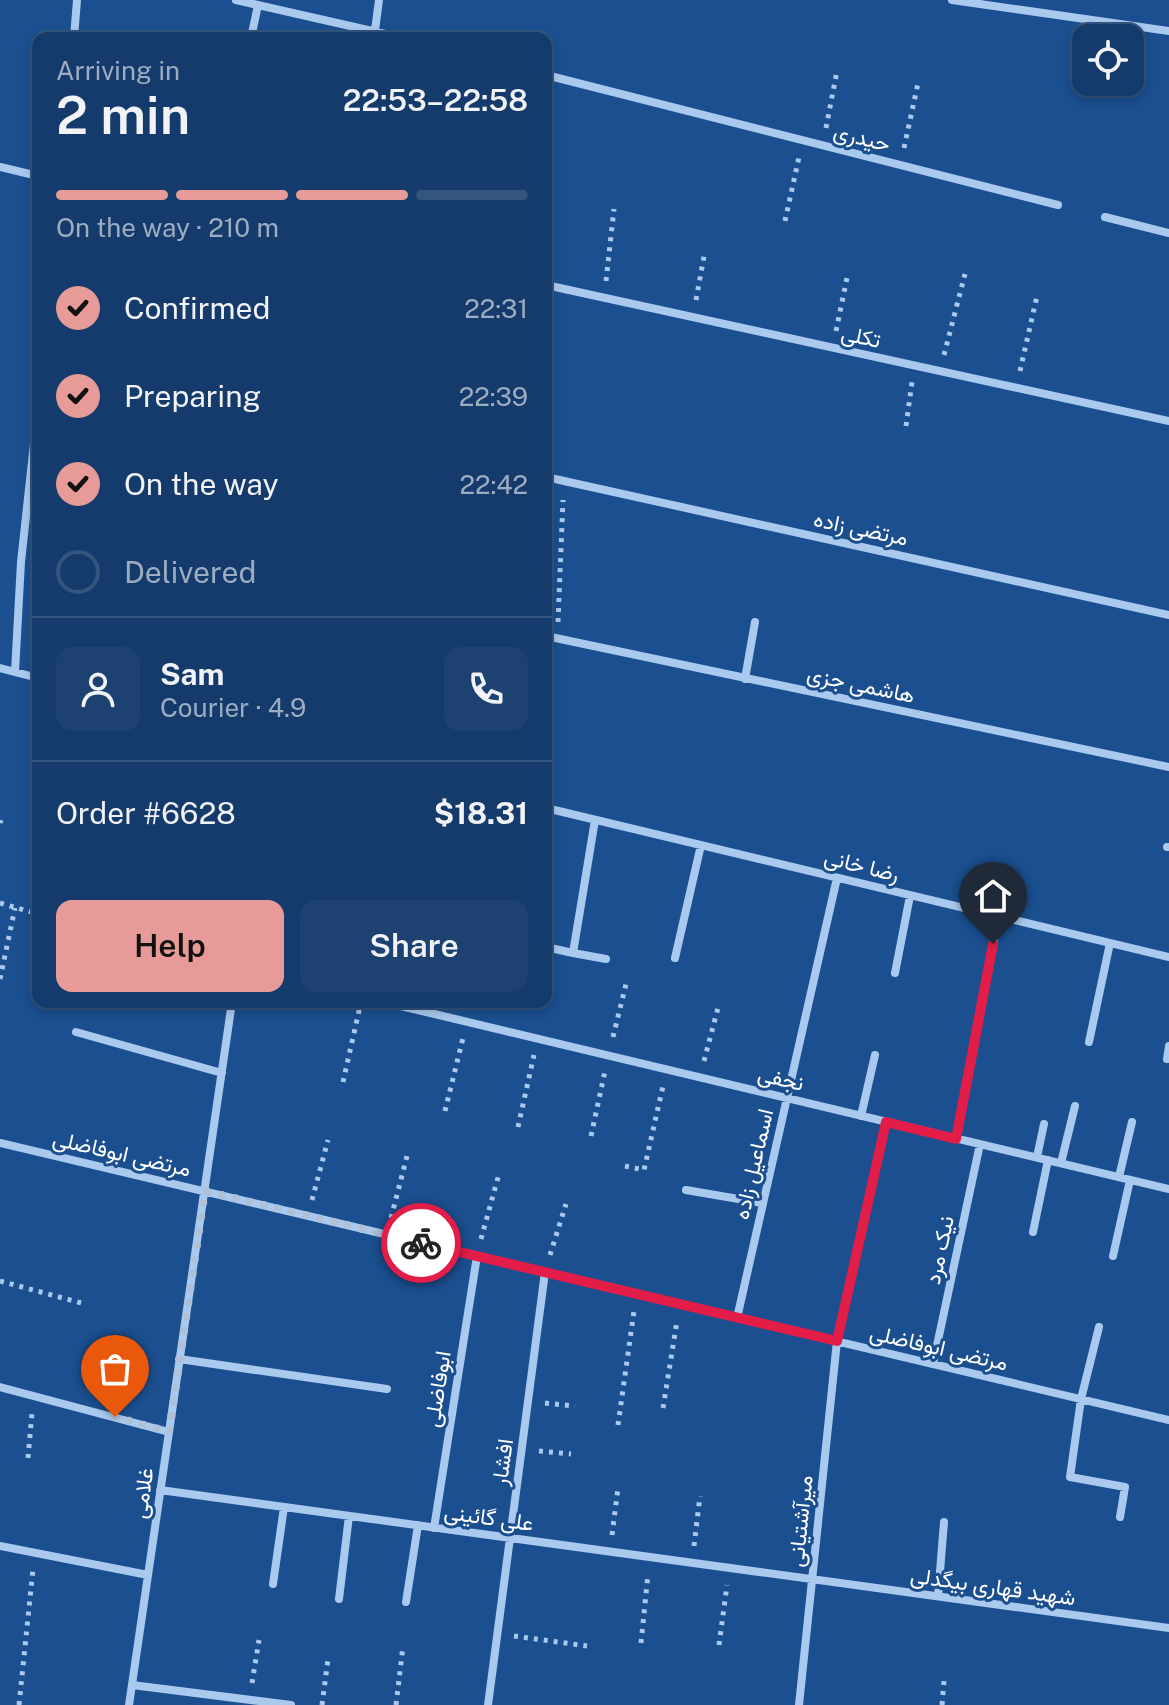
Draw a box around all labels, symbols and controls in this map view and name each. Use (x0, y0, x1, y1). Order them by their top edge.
map controls (1072, 24, 1144, 96)
button: locate (1072, 24, 1144, 96)
text: Arriving in (56, 55, 180, 86)
text: 22:53–22:58 (343, 82, 528, 118)
text: 2 min (56, 85, 190, 146)
street label: حیدری (831, 117, 893, 158)
text: On the way · 210 m (56, 212, 279, 243)
icon: check (56, 286, 100, 330)
text: Confirmed (124, 290, 270, 326)
text: 22:31 (464, 293, 528, 324)
street label: تکلی (839, 319, 883, 354)
icon: check (56, 374, 100, 418)
text: Preparing (124, 378, 261, 414)
text: 22:39 (459, 381, 528, 412)
icon: check (56, 462, 100, 506)
text: On the way (124, 466, 278, 502)
text: 22:42 (459, 469, 528, 500)
street label: مرتضی زاده (811, 505, 911, 552)
text: Delivered (124, 554, 256, 590)
button: person (56, 647, 140, 731)
button: phone (444, 647, 528, 731)
text: Sam (160, 656, 224, 692)
street label: هاشمی جزی (804, 660, 917, 709)
text: Courier · 4.9 (160, 692, 306, 723)
text: Order #6628 (56, 795, 236, 831)
text: $18.31 (434, 795, 528, 831)
street label: رضا خانی (822, 843, 902, 888)
pin (959, 862, 1027, 944)
icon: home (971, 874, 1015, 918)
button: Help (56, 900, 284, 992)
button: Share (300, 900, 528, 992)
street label: نجفی (755, 1060, 807, 1097)
street label: اسماعیل زاده (728, 1106, 779, 1222)
street label: مرتضی ابوفاضلی (50, 1124, 194, 1182)
courier (381, 1203, 461, 1283)
street label: نیک مرد (919, 1213, 960, 1287)
icon: bike (399, 1221, 443, 1265)
street label: مرتضی ابوفاضلی (867, 1318, 1011, 1376)
pin (81, 1335, 149, 1417)
icon: bag (93, 1347, 137, 1391)
street label: ابوفاضلی (418, 1349, 457, 1429)
street label: افشار (486, 1437, 519, 1488)
street label: غلامی (126, 1466, 159, 1520)
street label: میرآشتیانی (782, 1474, 819, 1568)
street label: علی گائینی (442, 1498, 535, 1537)
street label: شهید قهاری بیگدلی (909, 1562, 1077, 1611)

